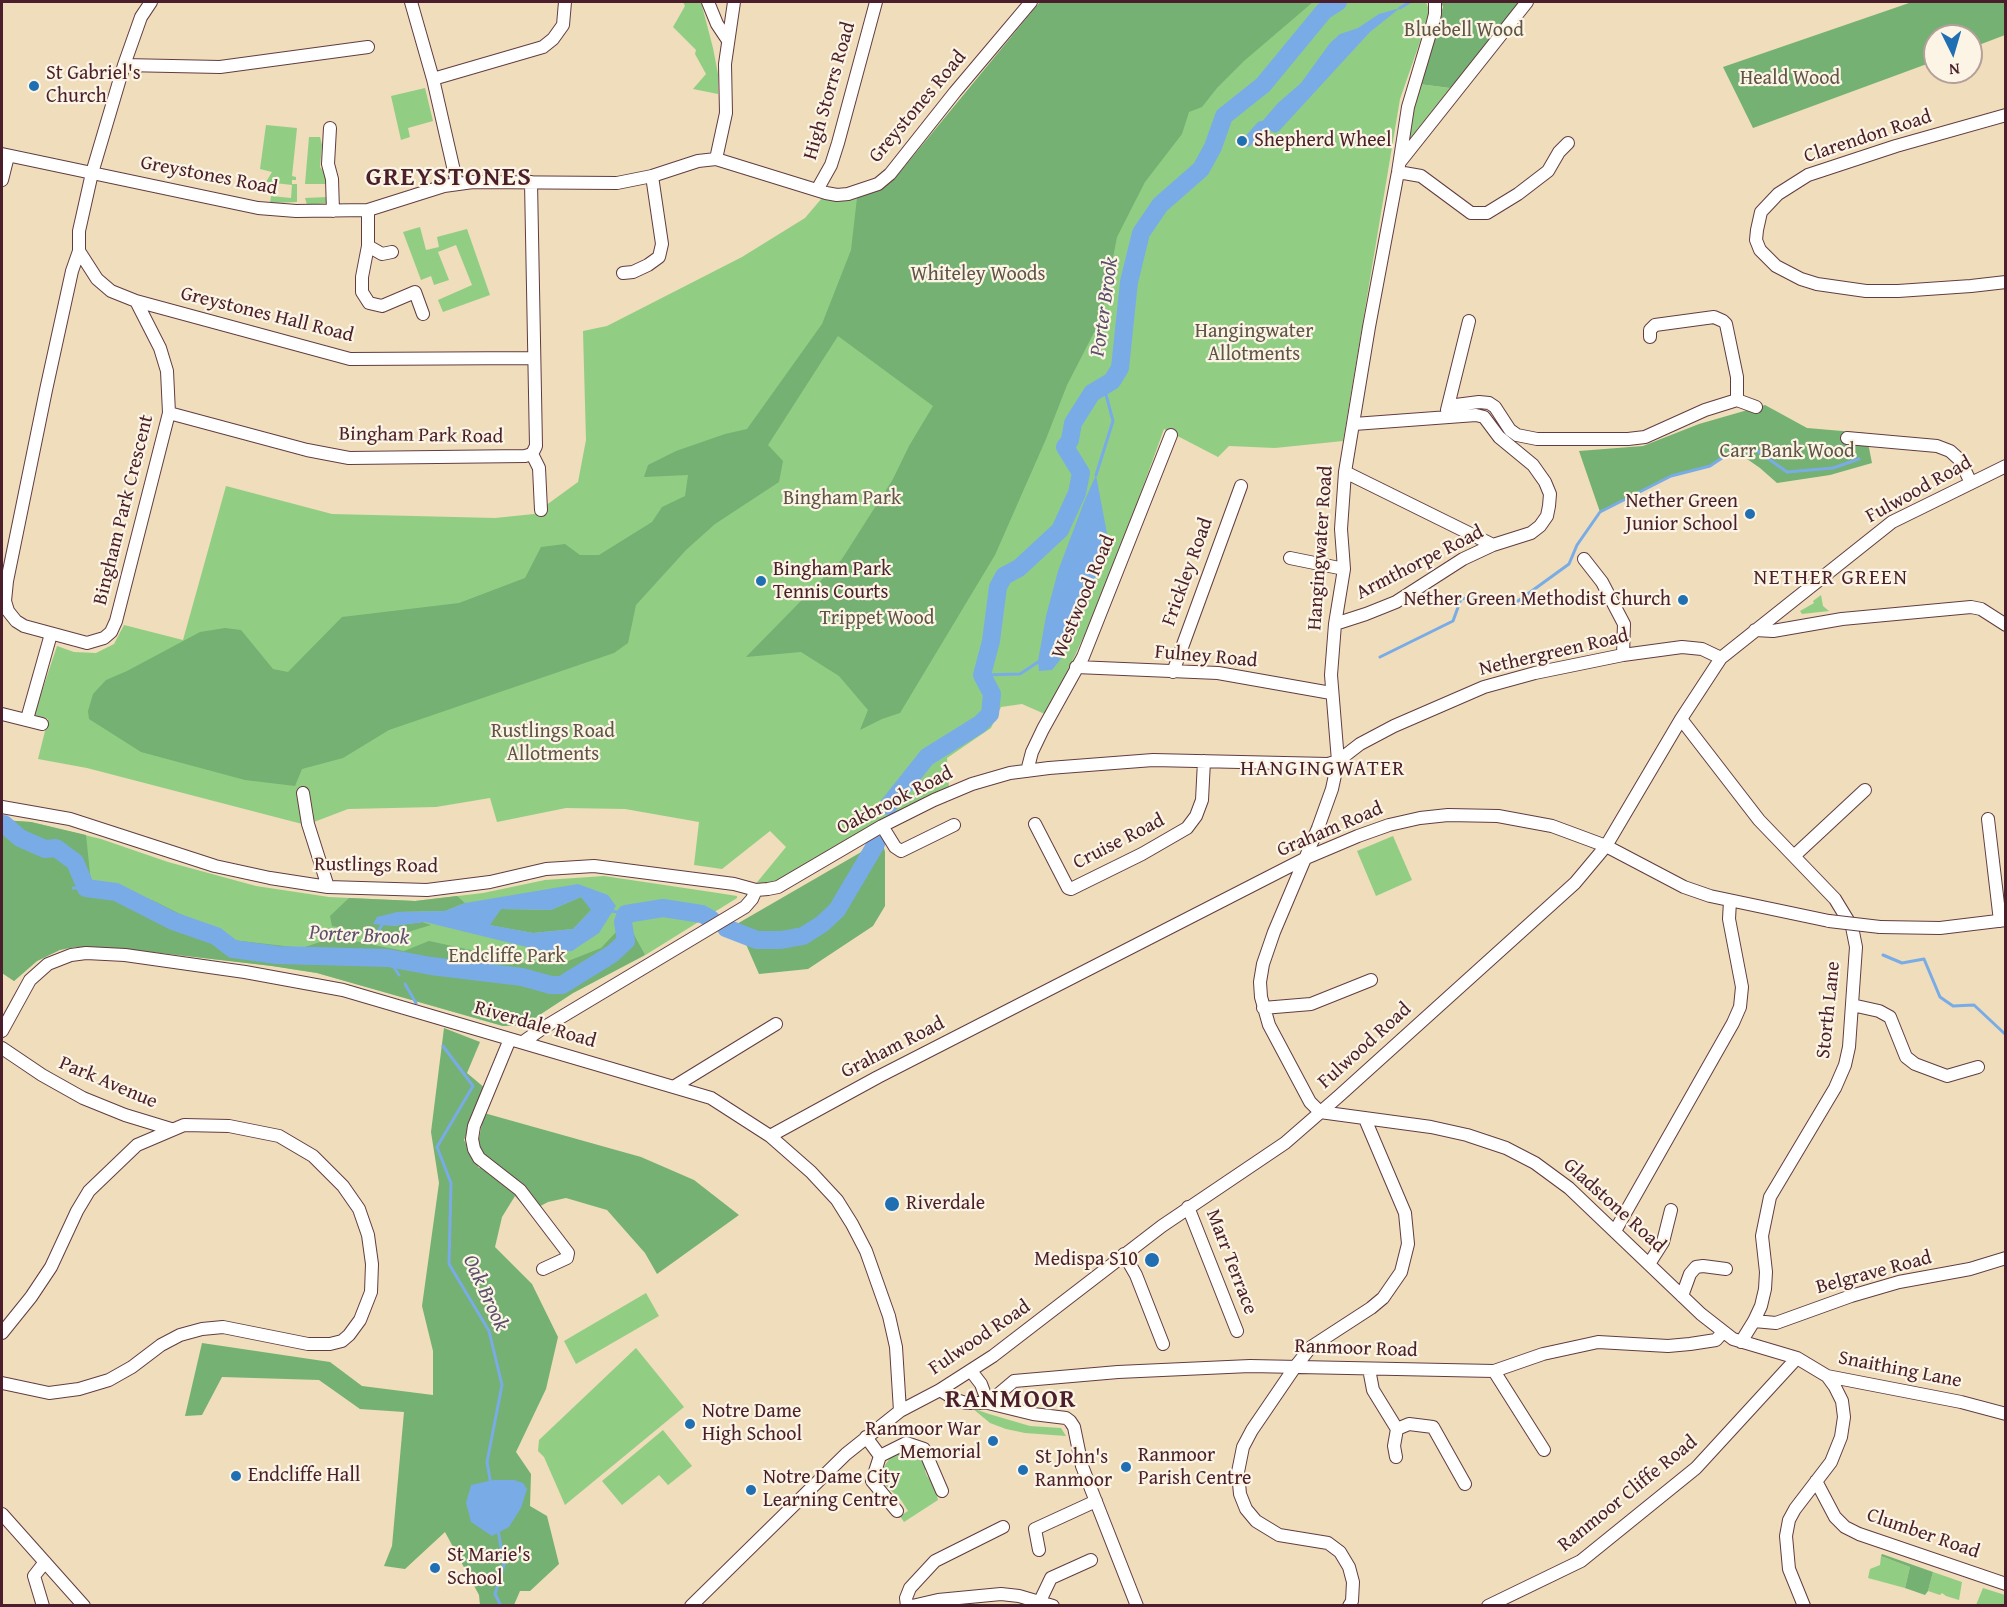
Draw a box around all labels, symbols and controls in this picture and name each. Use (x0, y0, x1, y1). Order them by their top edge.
street label: High Storrs Road (799, 19, 861, 163)
park label: Bluebell Wood (1404, 19, 1524, 43)
north arrow (1923, 24, 1983, 84)
street label: Greystones Road (864, 46, 972, 168)
text: N (1948, 58, 1961, 82)
place label: St Gabriel's Church (46, 62, 141, 109)
park label: Heald Wood (1740, 67, 1840, 91)
marker: St Gabriel's Church (27, 79, 41, 93)
street label: Clarendon Road (1801, 105, 1935, 169)
place label: Shepherd Wheel (1254, 129, 1392, 153)
marker: Shepherd Wheel (1235, 134, 1249, 148)
street label: Greystones Road (138, 151, 280, 201)
district label: GREYSTONES (366, 162, 532, 194)
water label: Porter Brook (1086, 256, 1124, 358)
park label: Whiteley Woods (911, 263, 1045, 287)
street label: Greystones Hall Road (178, 282, 356, 348)
park label: Hangingwater Allotments (1195, 320, 1313, 367)
street label: Bingham Park Crescent (89, 412, 159, 608)
street label: Bingham Park Road (339, 423, 503, 449)
park label: Carr Bank Wood (1719, 440, 1855, 464)
street label: Fulwood Road (1862, 451, 1976, 529)
street label: Hangingwater Road (1303, 465, 1339, 631)
park label: Bingham Park (783, 487, 901, 511)
place label: Nether Green Junior School (1625, 490, 1738, 537)
marker: Nether Green Junior School (1743, 507, 1757, 521)
street label: Frickley Road (1157, 515, 1219, 629)
street label: Armthorpe Road (1352, 521, 1488, 605)
street label: Westwood Road (1047, 532, 1121, 662)
place label: Bingham Park Tennis Courts (773, 558, 891, 605)
district label: NETHER GREEN (1754, 566, 1908, 592)
marker: Bingham Park Tennis Courts (754, 574, 768, 588)
place label: Nether Green Methodist Church (1403, 588, 1671, 612)
marker: Nether Green Methodist Church (1676, 593, 1690, 607)
park label: Trippet Wood (820, 607, 934, 631)
street label: Nethergreen Road (1477, 624, 1631, 682)
street label: Fulney Road (1154, 641, 1258, 673)
park label: Rustlings Road Allotments (491, 720, 615, 767)
district label: HANGINGWATER (1240, 757, 1406, 783)
street label: Oakbrook Road (833, 762, 957, 840)
street label: Graham Road (1274, 797, 1386, 863)
street label: Cruise Road (1069, 809, 1169, 875)
street label: Rustlings Road (314, 853, 438, 879)
water label: Porter Brook (308, 921, 410, 951)
park label: Endcliffe Park (448, 945, 566, 969)
street label: Storth Lane (1812, 960, 1846, 1060)
street label: Riverdale Road (471, 996, 599, 1054)
street label: Fulwood Road (1313, 998, 1417, 1094)
street label: Graham Road (837, 1012, 949, 1084)
street label: Park Avenue (55, 1052, 161, 1114)
street label: Gladstone Road (1558, 1154, 1670, 1258)
place label: Riverdale (906, 1192, 985, 1216)
marker: Riverdale (883, 1195, 901, 1213)
street label: Marr Terrace (1200, 1206, 1262, 1318)
street label: Belgrave Road (1814, 1246, 1934, 1300)
place label: Medispa S10 (1034, 1248, 1138, 1272)
water label: Oak Brook (456, 1251, 514, 1335)
marker: Medispa S10 (1143, 1251, 1161, 1269)
street label: Fulwood Road (925, 1295, 1035, 1381)
street label: Ranmoor Road (1294, 1335, 1418, 1363)
street label: Snaithing Lane (1836, 1346, 1964, 1394)
district label: RANMOOR (945, 1384, 1077, 1416)
place label: Notre Dame High School (702, 1400, 802, 1447)
marker: Notre Dame High School (683, 1417, 697, 1431)
place label: Ranmoor War Memorial (865, 1418, 981, 1465)
street label: Ranmoor Cliffe Road (1554, 1431, 1702, 1557)
marker: Ranmoor War Memorial (986, 1434, 1000, 1448)
place label: Ranmoor Parish Centre (1138, 1444, 1252, 1491)
place label: St John's Ranmoor (1035, 1446, 1112, 1493)
marker: Ranmoor Parish Centre (1119, 1460, 1133, 1474)
marker: St John's Ranmoor (1016, 1463, 1030, 1477)
place label: Endcliffe Hall (248, 1464, 360, 1488)
place label: Notre Dame City Learning Centre (763, 1466, 900, 1513)
marker: Endcliffe Hall (229, 1469, 243, 1483)
marker: Notre Dame City Learning Centre (744, 1483, 758, 1497)
street label: Clumber Road (1863, 1503, 1983, 1565)
place label: St Marie's School (447, 1544, 530, 1591)
marker: St Marie's School (428, 1561, 442, 1575)

